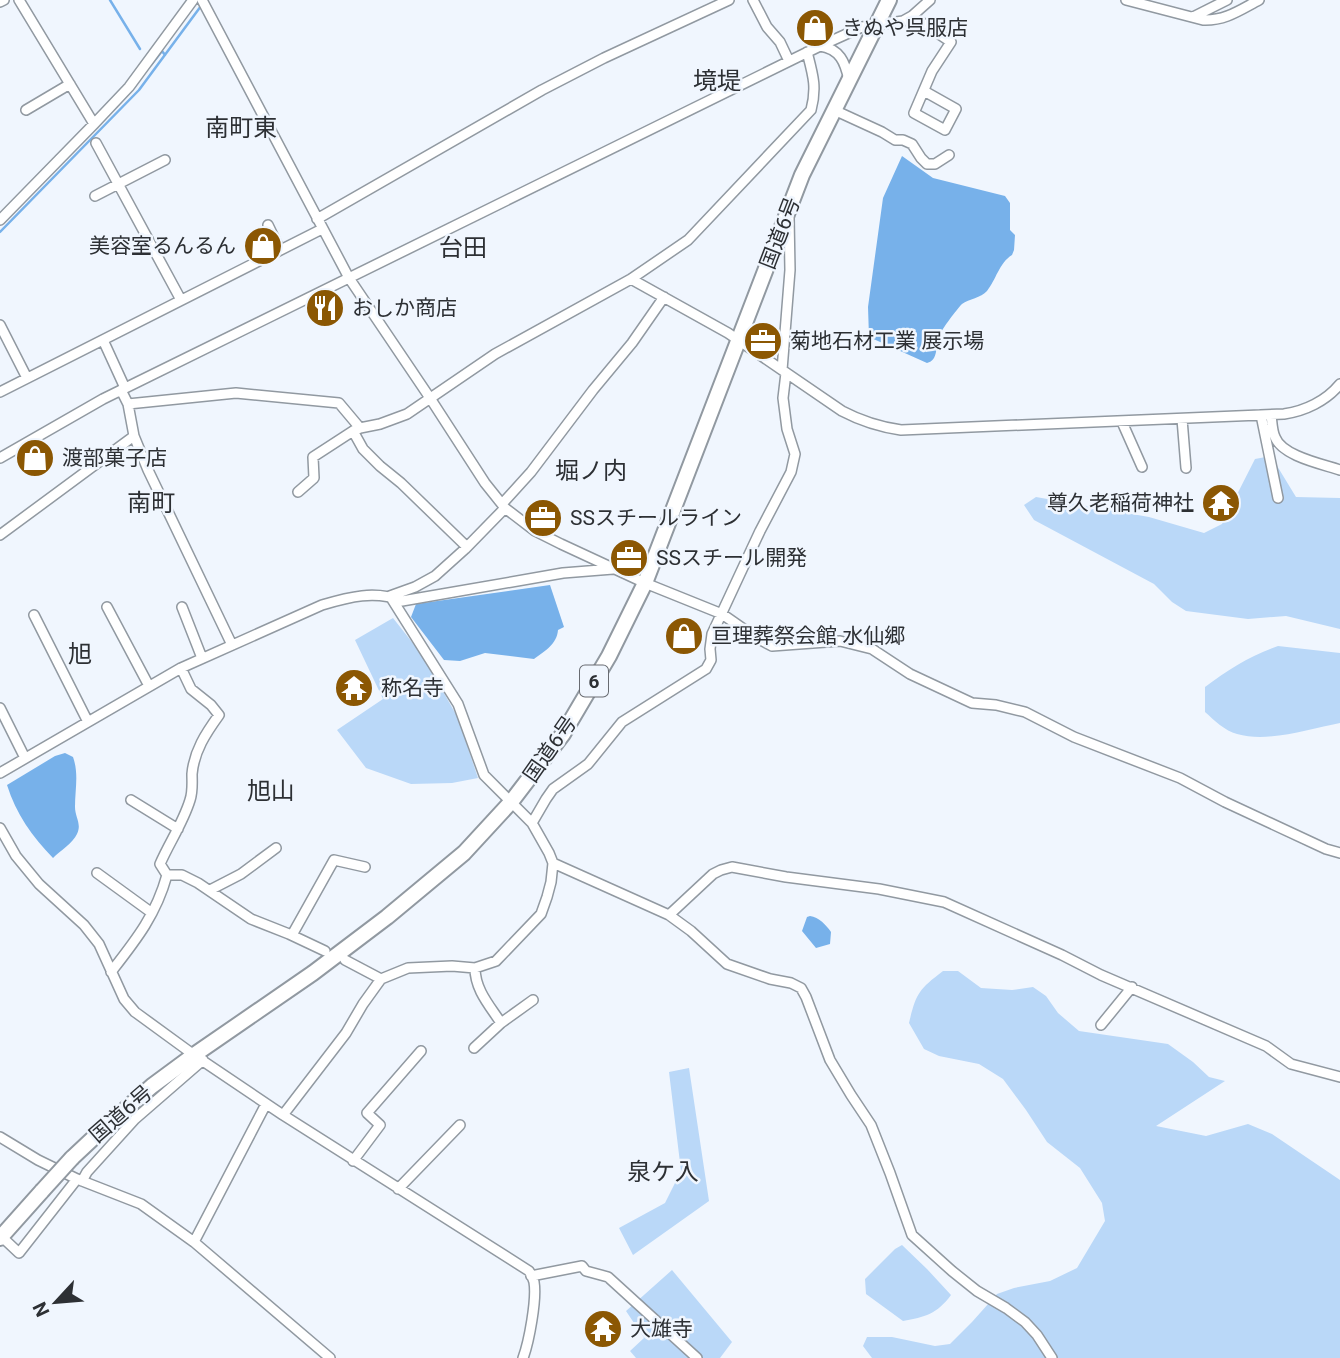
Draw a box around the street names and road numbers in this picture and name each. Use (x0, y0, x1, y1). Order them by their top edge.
street label: 国道6号 (755, 194, 805, 272)
road number: 6 (580, 666, 608, 696)
street label: 国道6号 (519, 711, 581, 787)
street label: 国道6号 (85, 1080, 157, 1148)

